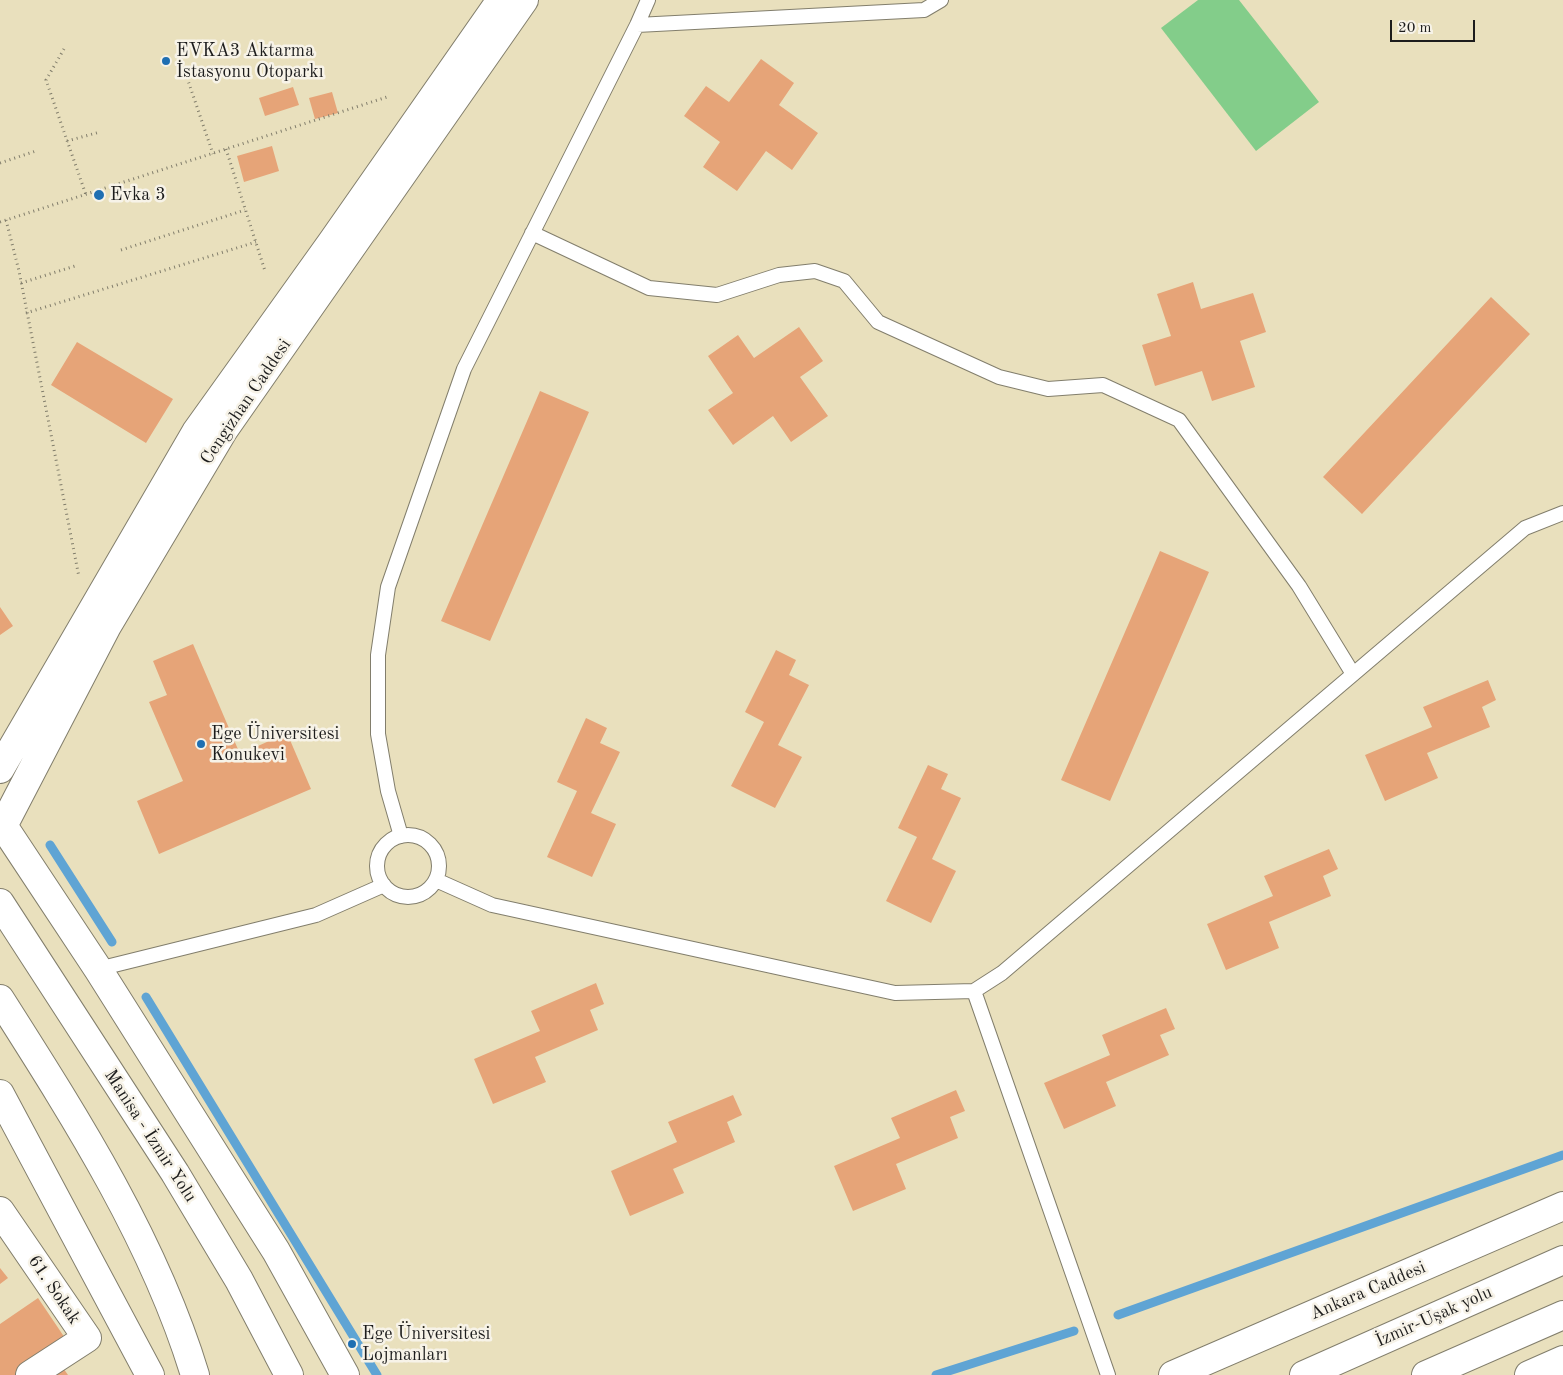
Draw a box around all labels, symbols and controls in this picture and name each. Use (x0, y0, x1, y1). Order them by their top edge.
scale bar (1393, 10, 1478, 42)
text: 20 m (1398, 21, 1432, 36)
place label: EVKA3 Aktarma İstasyonu Otoparkı (176, 40, 324, 82)
marker: EVKA3 Aktarma İstasyonu Otoparkı (160, 55, 172, 67)
place label: Evka 3 (110, 184, 166, 206)
marker: Evka 3 (92, 188, 106, 202)
street label: Cengizhan Caddesi (196, 335, 296, 469)
place label: Ege Üniversitesi Konukevi (211, 723, 339, 766)
marker: Ege Üniversitesi Konukevi (195, 738, 207, 750)
street label: Manisa - İzmir Yolu (99, 1066, 201, 1206)
street label: 61. Sokak (23, 1251, 85, 1329)
street label: Ankara Caddesi (1307, 1257, 1429, 1325)
street label: İzmir-Uşak yolu (1372, 1282, 1496, 1352)
place label: Ege Üniversitesi Lojmanları (362, 1323, 490, 1366)
marker: Ege Üniversitesi Lojmanları (346, 1338, 358, 1350)

